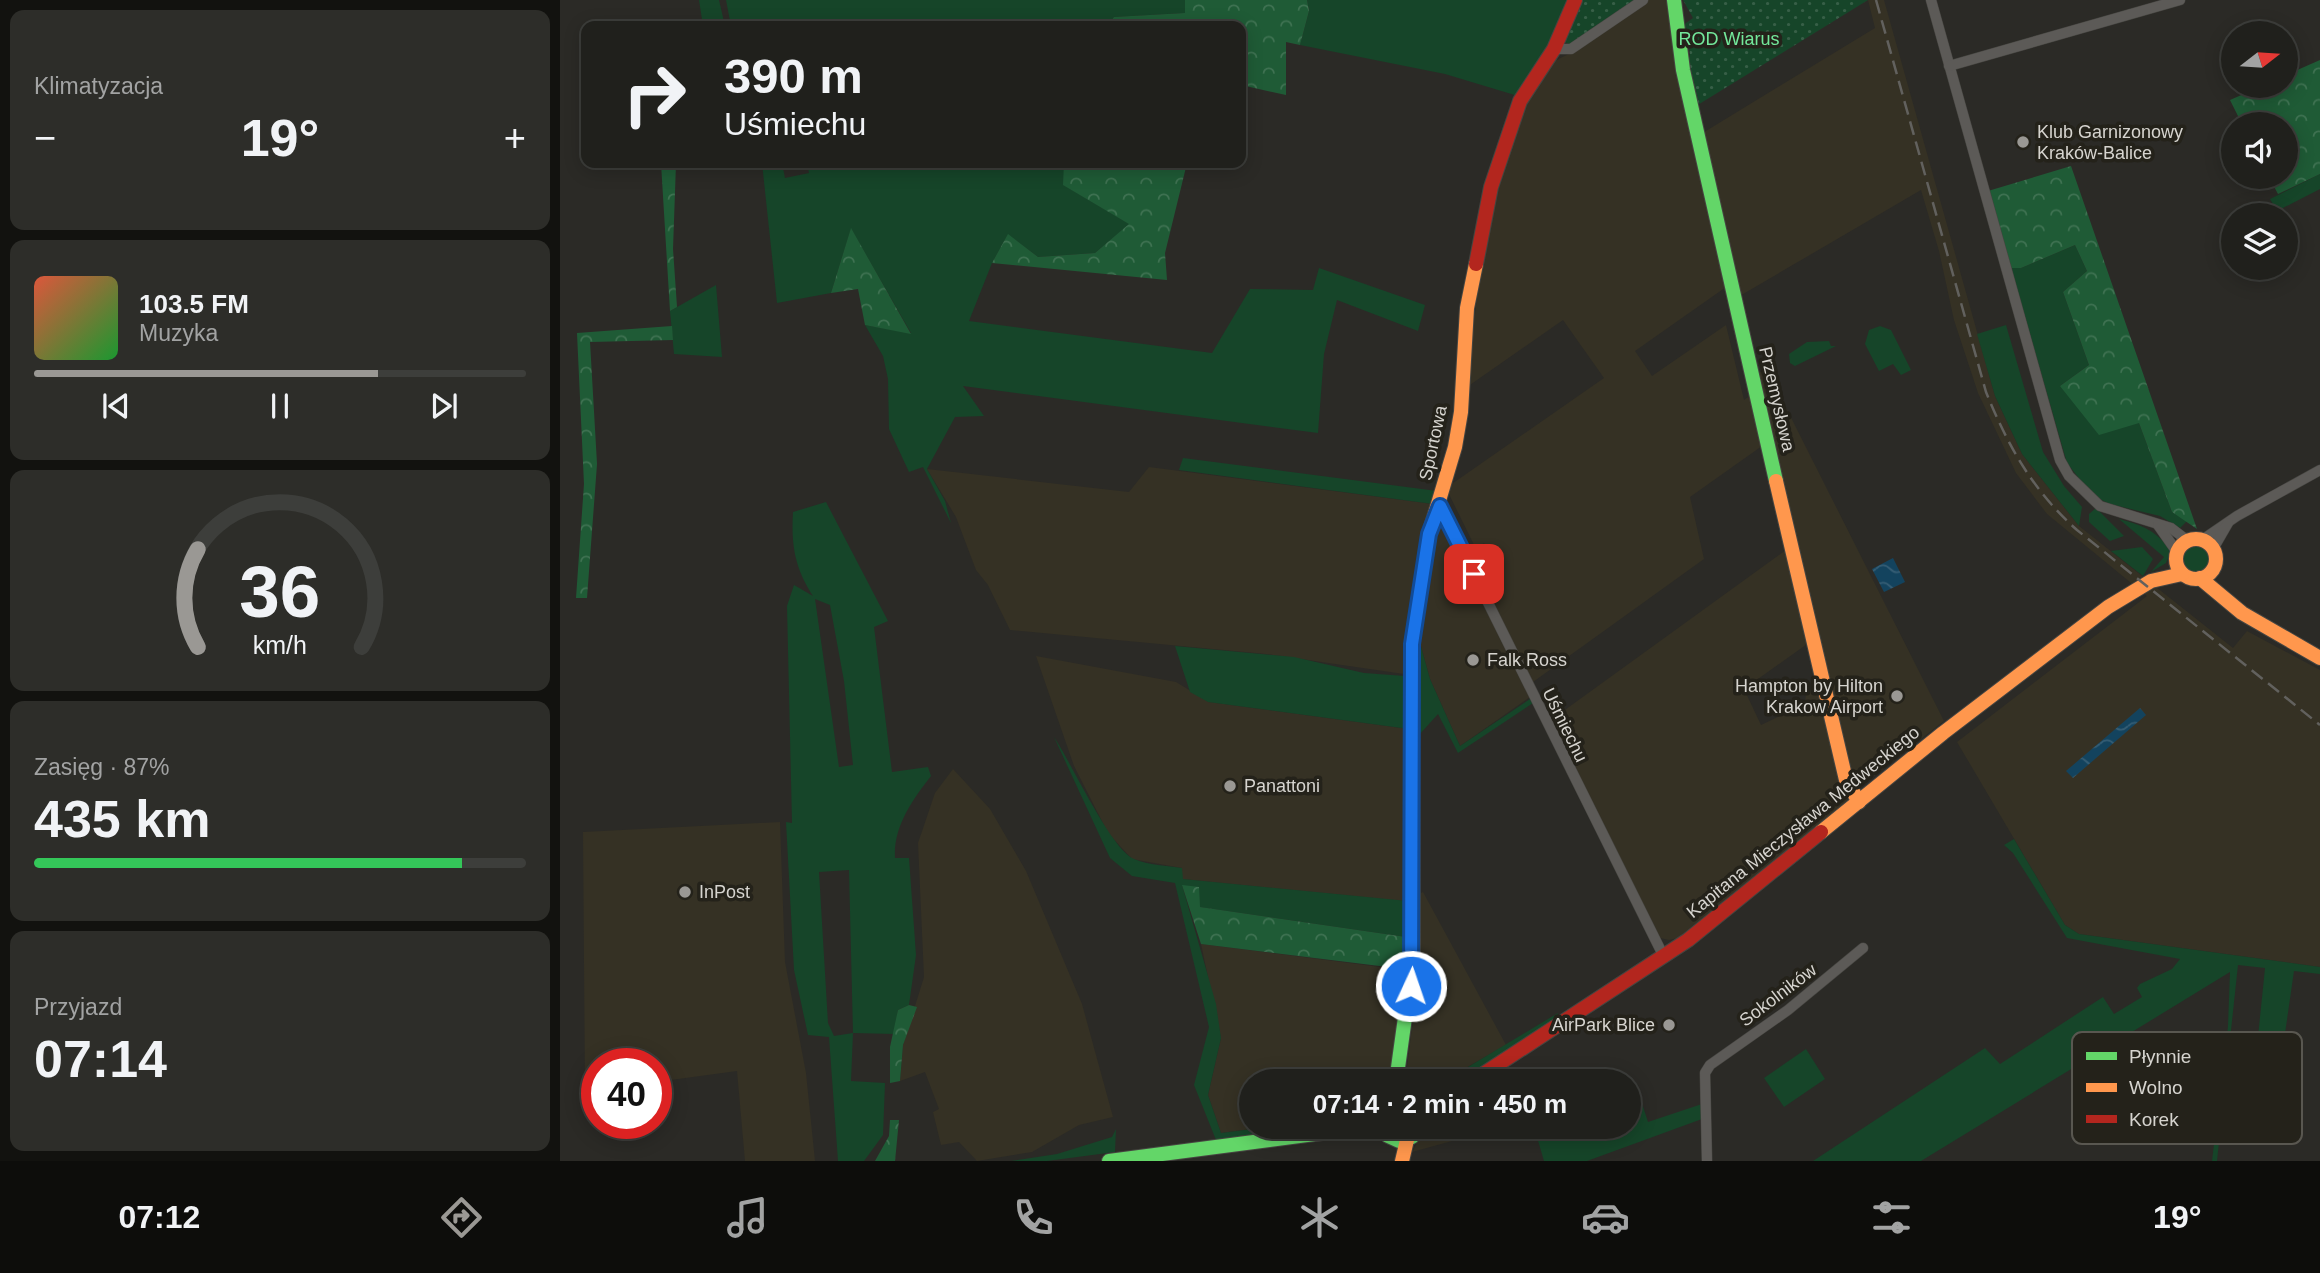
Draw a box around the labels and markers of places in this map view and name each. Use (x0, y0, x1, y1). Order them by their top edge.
place label: Klub Garnizonowy Kraków-Balice (2037, 122, 2183, 163)
marker: Klub Garnizonowy Kraków-Balice (2015, 134, 2031, 150)
pin (1444, 544, 1504, 604)
place label: Falk Ross (1487, 650, 1567, 670)
marker: Falk Ross (1465, 652, 1481, 668)
place label: Hampton by Hilton Krakow Airport (1735, 676, 1883, 717)
marker: Hampton by Hilton Krakow Airport (1889, 688, 1905, 704)
place label: Panattoni (1244, 776, 1320, 796)
marker: Panattoni (1222, 778, 1238, 794)
place label: InPost (699, 882, 750, 902)
marker: InPost (677, 884, 693, 900)
place label: AirPark Blice (1552, 1015, 1655, 1035)
marker: AirPark Blice (1661, 1017, 1677, 1033)

